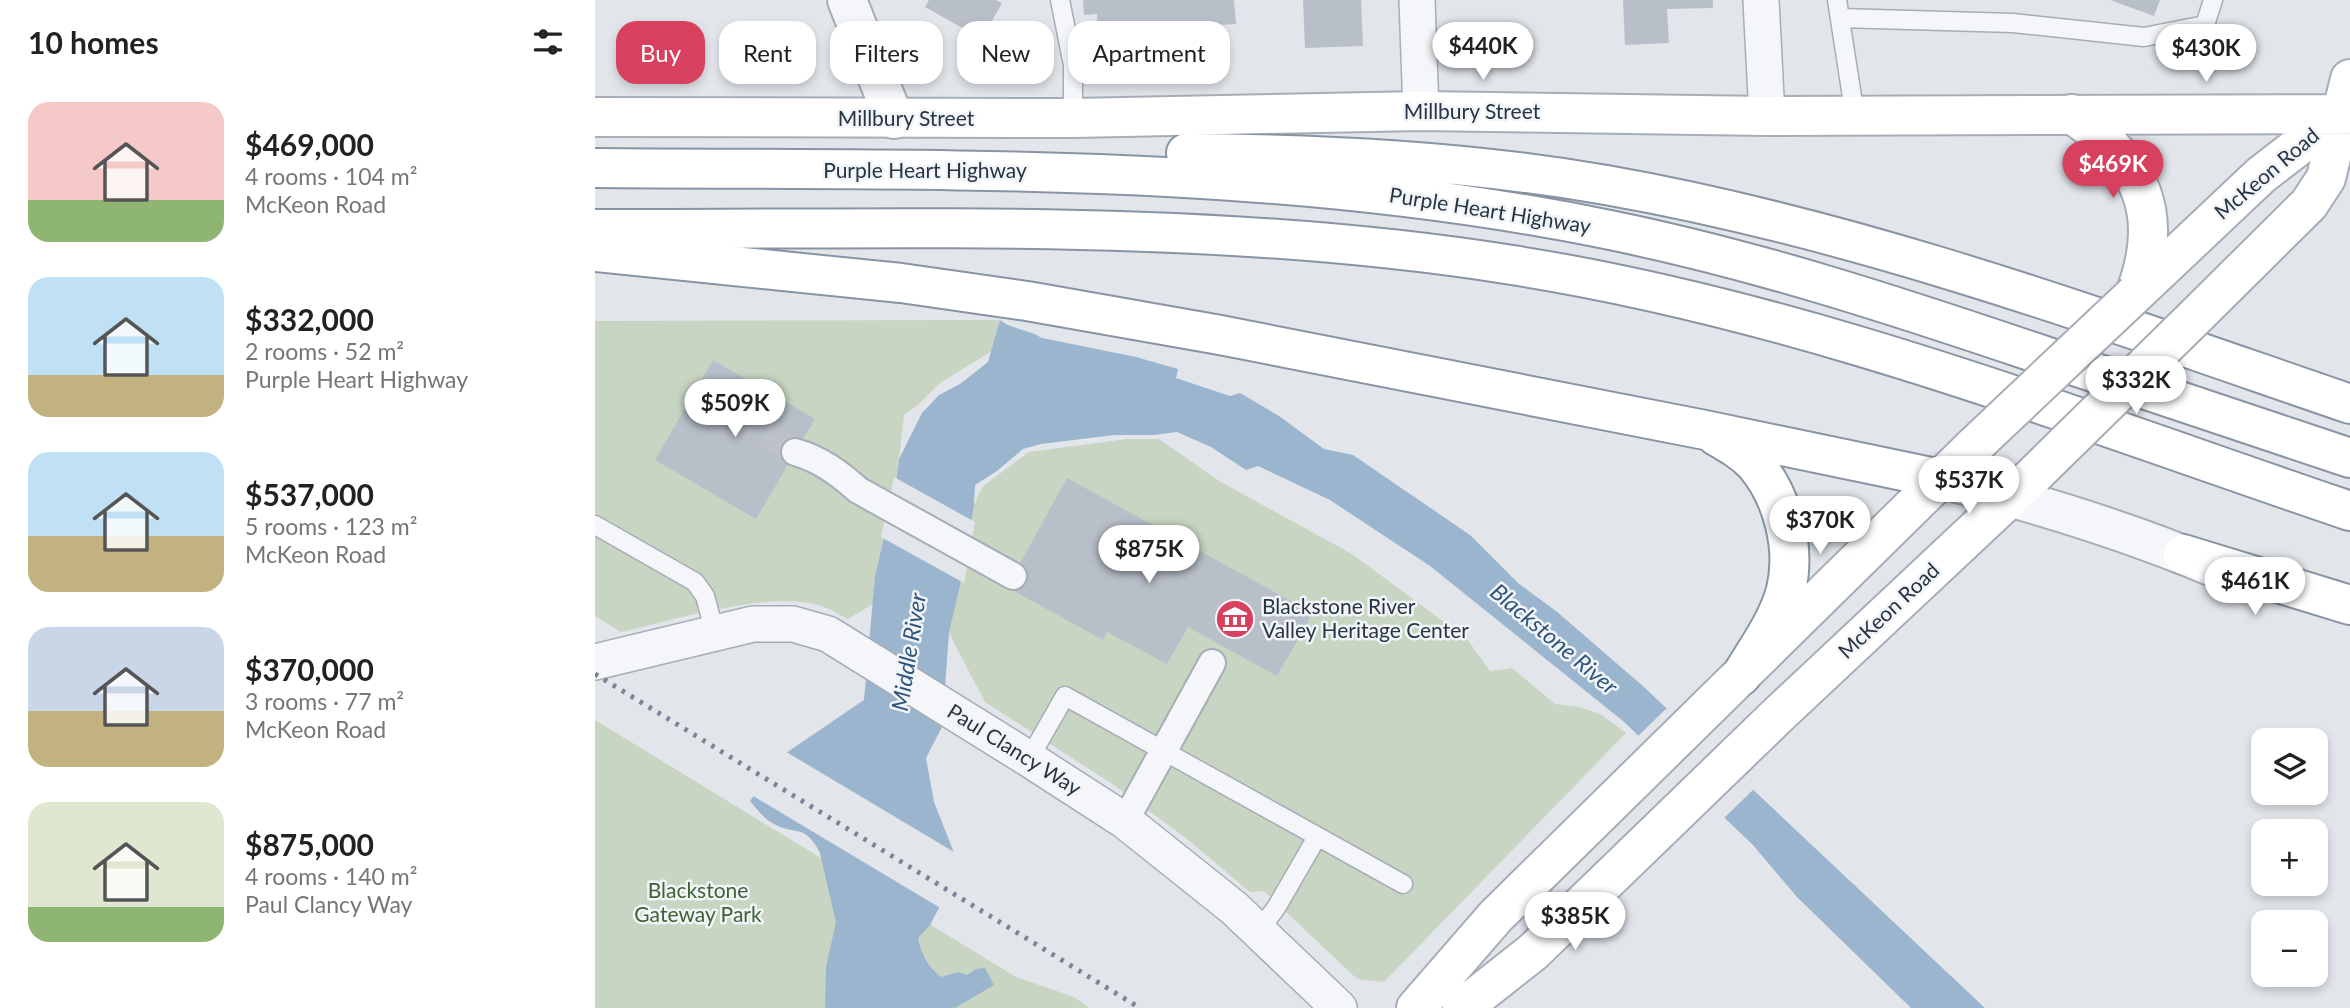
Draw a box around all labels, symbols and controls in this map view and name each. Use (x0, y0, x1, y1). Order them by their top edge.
chip: Buy (616, 21, 705, 84)
chip: Rent (719, 21, 816, 84)
chip: Filters (830, 21, 943, 84)
chip: New (957, 21, 1054, 84)
chip: Apartment (1068, 21, 1230, 84)
pin: $440K (1434, 22, 1532, 82)
icon: filters (529, 23, 567, 61)
text: 10 homes (28, 24, 159, 60)
pin: $430K (2157, 24, 2255, 84)
text: $440K (1448, 31, 1518, 59)
text: $430K (2171, 33, 2241, 61)
street label: Millbury Street (1404, 98, 1541, 123)
street label: Millbury Street (838, 105, 975, 130)
street label: McKeon Road (2209, 122, 2323, 224)
text: $469,000 (245, 126, 374, 162)
icon: home (84, 130, 168, 214)
pin: $469K (2064, 140, 2162, 200)
text: $469K (2078, 149, 2148, 177)
street label: Purple Heart Highway (823, 157, 1027, 182)
text: 4 rooms · 104 m² (245, 162, 417, 190)
street label: Purple Heart Highway (1388, 181, 1593, 238)
text: McKeon Road (245, 190, 386, 218)
text: $332,000 (245, 301, 374, 337)
icon: home (84, 305, 168, 389)
text: 2 rooms · 52 m² (245, 337, 404, 365)
pin: $332K (2087, 356, 2185, 416)
text: Purple Heart Highway (245, 365, 468, 393)
text: $332K (2101, 365, 2171, 393)
pin: $509K (686, 380, 784, 439)
text: $509K (700, 388, 770, 416)
pin: $537K (1920, 456, 2018, 516)
text: $537K (1934, 465, 2004, 493)
text: $537,000 (245, 476, 374, 512)
icon: home (84, 480, 168, 564)
pin: $370K (1771, 496, 1869, 556)
text: $370K (1785, 505, 1855, 533)
text: 5 rooms · 123 m² (245, 512, 417, 540)
pin: $875K (1100, 526, 1198, 585)
text: $875K (1114, 534, 1184, 562)
text: McKeon Road (245, 540, 386, 568)
street label: McKeon Road (1832, 557, 1944, 663)
pin: $461K (2206, 558, 2304, 617)
text: $461K (2220, 566, 2290, 594)
water label: Blackstone River (1485, 577, 1625, 700)
water label: Middle River (885, 590, 931, 713)
place label: Blackstone River Valley Heritage Center (1262, 593, 1469, 642)
museum icon: Blackstone River Valley Heritage Center (1214, 598, 1256, 640)
text: $370,000 (245, 651, 374, 687)
icon: home (84, 655, 168, 739)
text: 3 rooms · 77 m² (245, 687, 404, 715)
street label: Paul Clancy Way (943, 698, 1086, 800)
text: McKeon Road (245, 715, 386, 743)
map controls (2251, 728, 2328, 987)
button: layers (2251, 728, 2328, 805)
button: + (2251, 819, 2328, 896)
text: $875,000 (245, 826, 374, 862)
icon: home (84, 830, 168, 914)
text: 4 rooms · 140 m² (245, 862, 417, 890)
park label: Blackstone Gateway Park (634, 877, 762, 926)
text: Paul Clancy Way (245, 890, 412, 918)
pin: $385K (1526, 892, 1624, 952)
text: $385K (1540, 901, 1610, 929)
button: − (2251, 910, 2328, 987)

